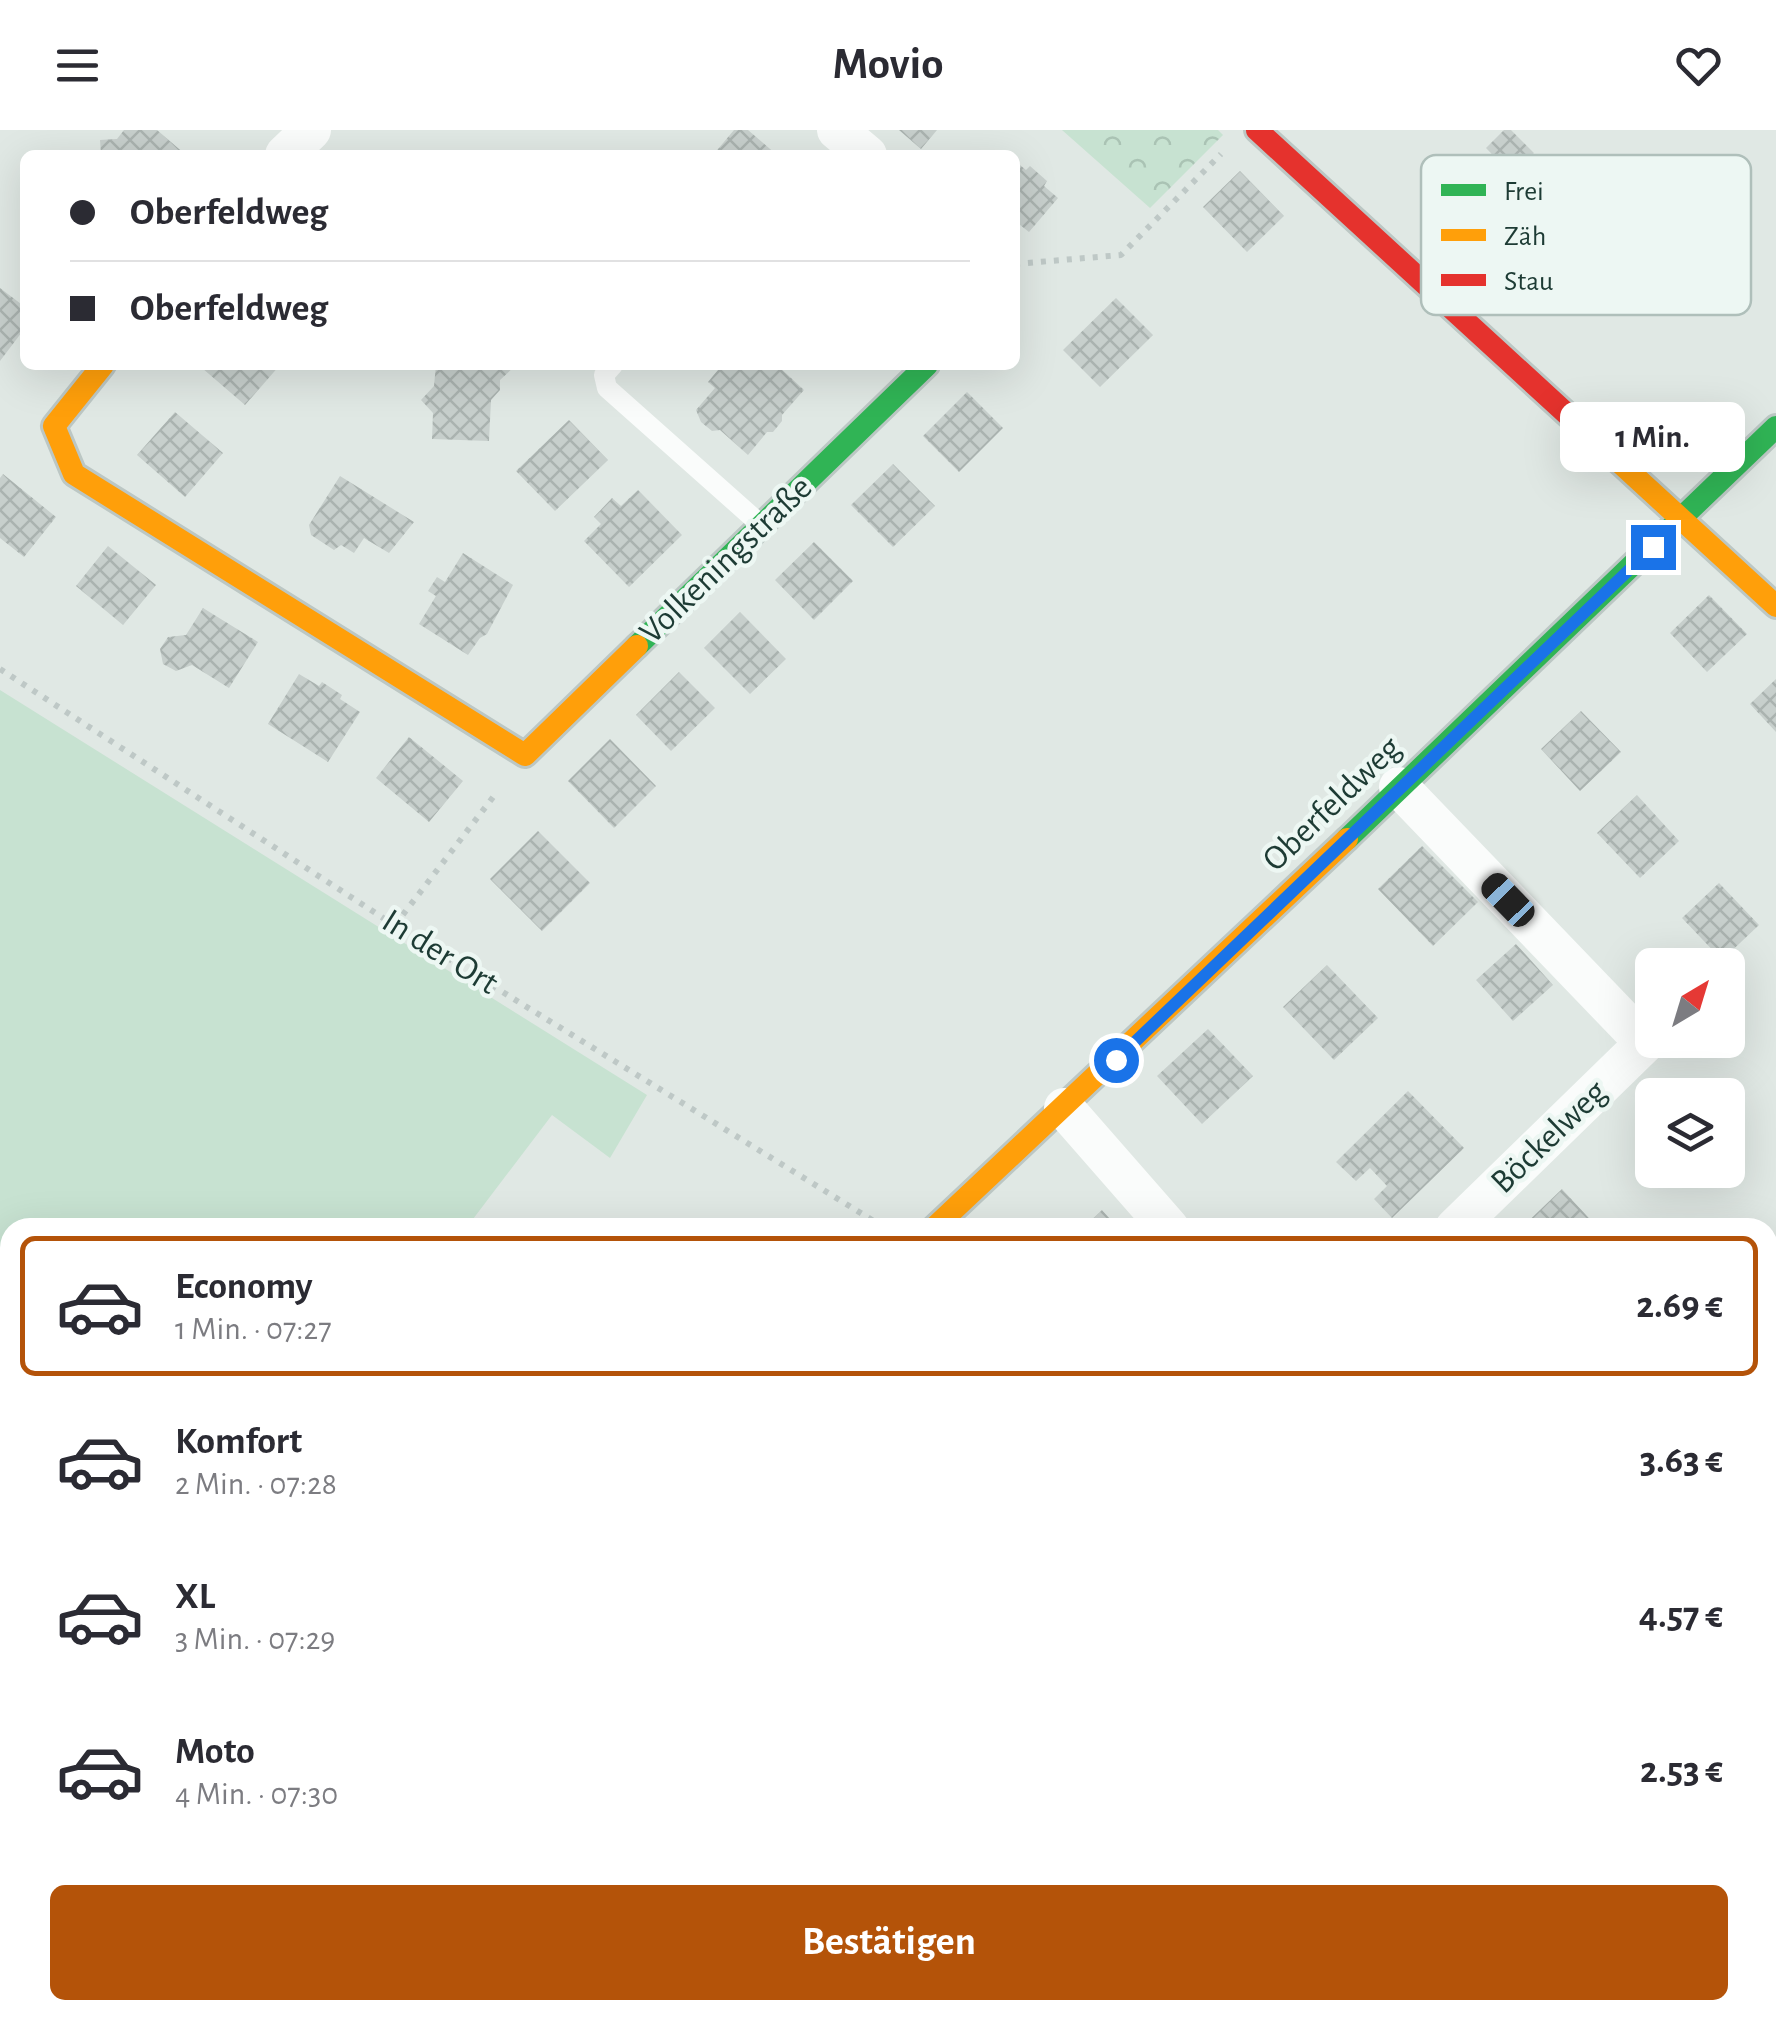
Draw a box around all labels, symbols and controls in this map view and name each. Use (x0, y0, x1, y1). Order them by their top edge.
icon: menu (50, 38, 105, 93)
icon: heart (1671, 38, 1726, 93)
text: Movio (833, 42, 943, 87)
legend (1421, 155, 1751, 315)
text: Frei (1504, 178, 1544, 206)
text: Oberfeldweg (130, 194, 328, 232)
text: Zäh (1504, 223, 1546, 251)
text: Stau (1504, 268, 1553, 296)
text: Oberfeldweg (130, 290, 328, 328)
callout: 1 Min. (1560, 402, 1746, 472)
text: 1 Min. (1615, 421, 1690, 453)
street label: Volkeningstraße (633, 470, 819, 650)
route end (1631, 525, 1676, 570)
street label: Oberfeldweg (1256, 730, 1408, 878)
car (1476, 868, 1540, 932)
street label: In der Ort (376, 903, 504, 1001)
north arrow (1635, 948, 1745, 1058)
map controls (1635, 948, 1745, 1188)
route start (1094, 1038, 1139, 1083)
street label: Böckelweg (1485, 1074, 1613, 1200)
button: layers (1635, 1078, 1745, 1188)
icon: car (55, 1261, 145, 1351)
text: Economy (175, 1268, 313, 1306)
text: 2.69 € (1636, 1287, 1723, 1325)
text: 1 Min. · 07:27 (175, 1313, 331, 1345)
icon: car (55, 1416, 145, 1506)
text: Komfort (175, 1423, 302, 1461)
text: 3.63 € (1640, 1442, 1723, 1480)
text: 2 Min. · 07:28 (175, 1468, 337, 1500)
icon: car (55, 1571, 145, 1661)
text: XL (175, 1578, 215, 1616)
text: 4.57 € (1639, 1597, 1723, 1635)
text: 3 Min. · 07:29 (175, 1623, 335, 1655)
icon: car (55, 1726, 145, 1816)
text: Moto (175, 1733, 255, 1771)
text: 2.53 € (1640, 1752, 1723, 1790)
text: 4 Min. · 07:30 (175, 1778, 338, 1810)
button: Bestätigen (50, 1885, 1728, 2000)

